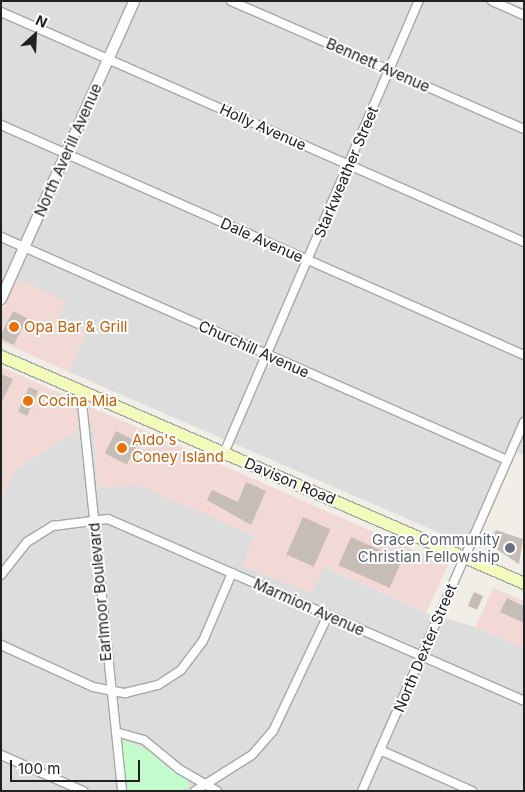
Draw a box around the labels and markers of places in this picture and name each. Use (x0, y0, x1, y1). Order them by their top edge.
place label: Opa Bar & Grill (24, 318, 127, 336)
marker: Opa Bar & Grill (8, 321, 20, 333)
place label: Cocina Mia (38, 392, 117, 410)
marker: Cocina Mia (22, 395, 34, 407)
place label: Aldo's Coney Island (132, 430, 224, 465)
marker: Aldo's Coney Island (116, 442, 128, 454)
place label: Grace Community Christian Fellowship (358, 530, 500, 565)
marker: Grace Community Christian Fellowship (504, 542, 516, 554)

